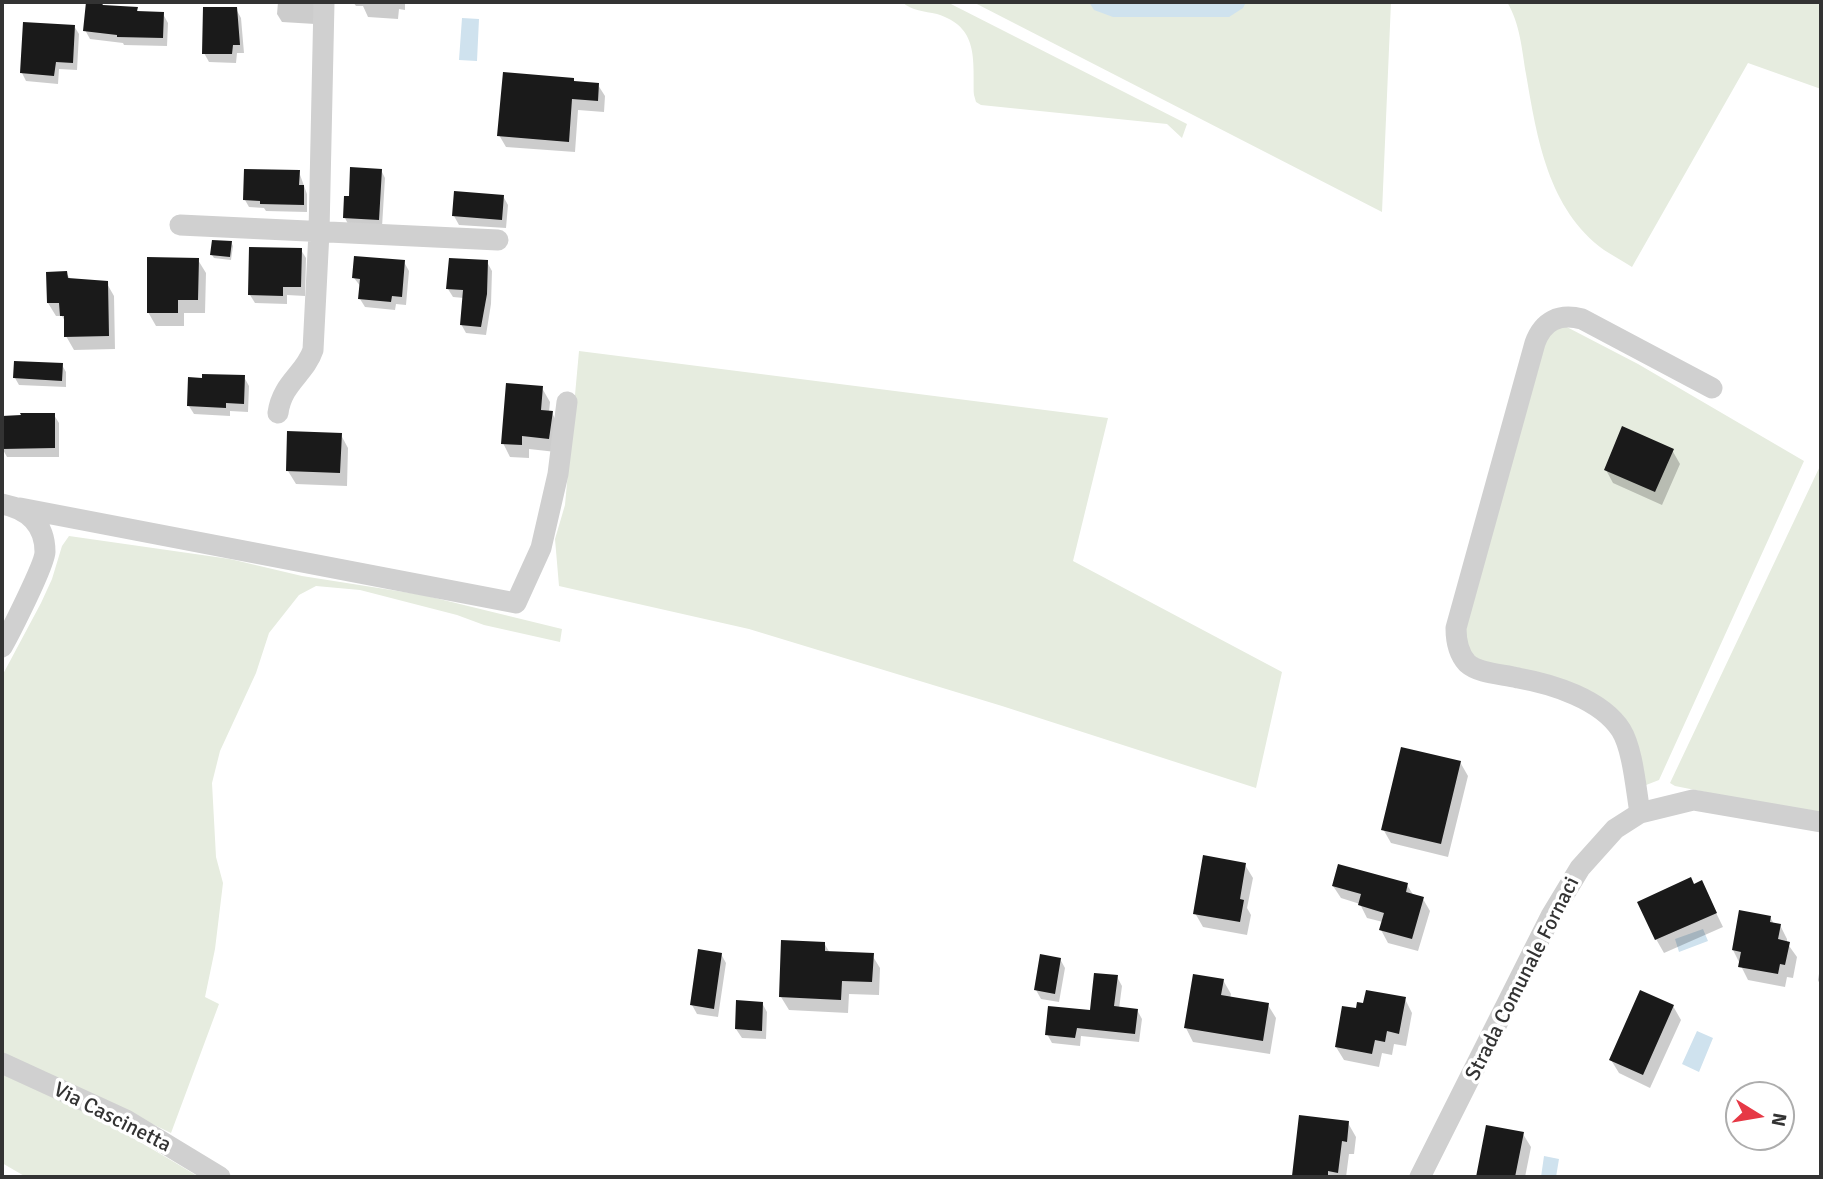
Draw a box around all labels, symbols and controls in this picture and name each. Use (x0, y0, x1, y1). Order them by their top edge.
street label: Strada Comunale Fornaci (1461, 873, 1585, 1085)
street label: Via Cascinetta (49, 1078, 175, 1158)
north arrow (1725, 1081, 1795, 1151)
text: N (1766, 1111, 1792, 1128)

